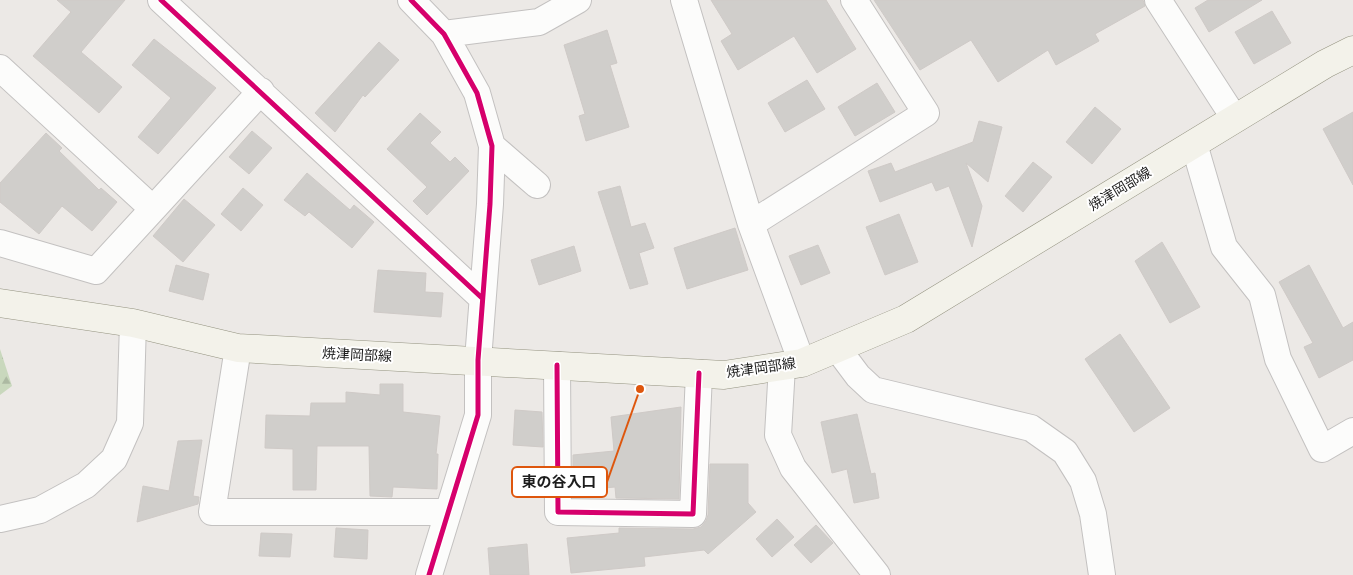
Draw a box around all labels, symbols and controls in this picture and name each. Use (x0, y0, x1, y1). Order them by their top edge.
street label: 焼津岡部線 (1086, 164, 1154, 214)
street label: 焼津岡部線 (322, 345, 392, 365)
street label: 焼津岡部線 (725, 355, 797, 381)
callout: 東の谷入口 (512, 467, 607, 497)
text: 東の谷入口 (521, 473, 597, 491)

